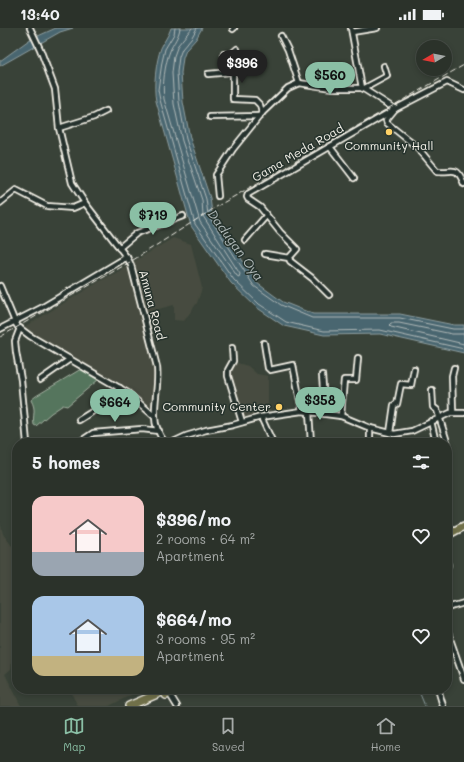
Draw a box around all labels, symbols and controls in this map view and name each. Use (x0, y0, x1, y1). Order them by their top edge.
text: 13:40 (20, 4, 60, 24)
north arrow (416, 40, 452, 76)
map controls (416, 40, 452, 76)
pin: $396 (218, 50, 266, 84)
text: $396 (226, 54, 258, 71)
pin: $560 (306, 62, 354, 96)
text: $560 (314, 66, 346, 83)
street label: Gama Meda Road (249, 119, 346, 185)
marker: Community Hall (384, 127, 394, 137)
place label: Community Hall (344, 137, 434, 153)
pin: $719 (129, 202, 177, 236)
water label: Dadugan Oya (205, 205, 268, 284)
text: $719 (139, 206, 167, 223)
street label: Amuna Road (136, 268, 170, 342)
pin: $358 (296, 387, 344, 421)
pin: $664 (91, 389, 139, 423)
text: $358 (304, 391, 336, 408)
text: $664 (99, 393, 131, 410)
place label: Community Center (163, 398, 271, 414)
marker: Community Center (274, 402, 284, 412)
text: 5 homes (32, 451, 100, 473)
icon: filters (410, 451, 432, 473)
text: $396/mo (156, 508, 231, 530)
icon: home (64, 512, 112, 560)
icon: heart (410, 525, 432, 547)
text: 2 rooms · 64 m² (156, 530, 255, 547)
text: Apartment (156, 547, 225, 564)
text: $664/mo (156, 608, 232, 630)
icon: home (64, 612, 112, 660)
icon: heart (410, 625, 432, 647)
text: 3 rooms · 95 m² (156, 630, 255, 647)
text: Apartment (156, 647, 225, 664)
tab: Map (63, 715, 86, 754)
tab: Saved (212, 715, 245, 754)
tab: Home (371, 715, 401, 754)

